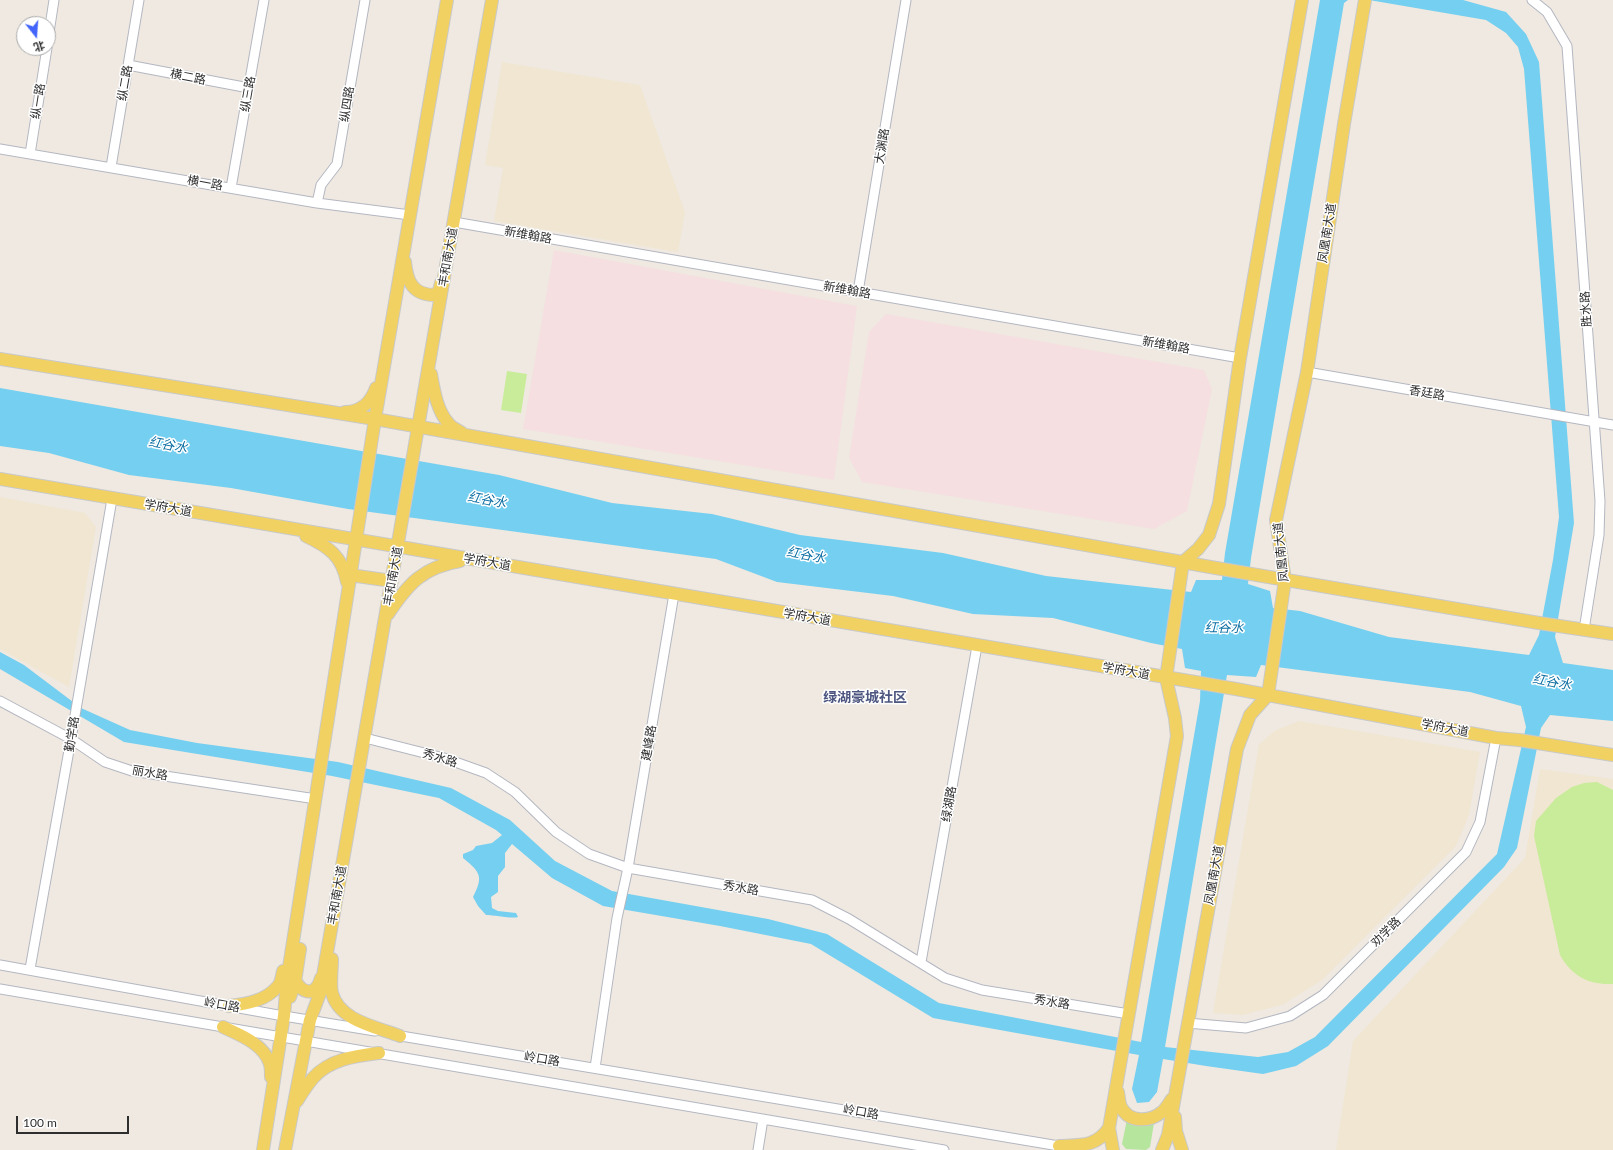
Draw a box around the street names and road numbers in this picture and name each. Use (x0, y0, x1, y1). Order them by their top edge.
street label: 纵二路 (115, 64, 135, 102)
street label: 横二路 (169, 66, 207, 88)
street label: 纵三路 (238, 75, 258, 113)
street label: 纵一路 (28, 82, 48, 120)
street label: 纵四路 (337, 85, 357, 123)
street label: 大渊路 (872, 127, 892, 165)
street label: 横一路 (186, 173, 224, 193)
street label: 凤凰南大道 (1315, 202, 1339, 264)
street label: 新维翰路 (503, 224, 553, 246)
street label: 丰和南大道 (436, 226, 460, 288)
street label: 新维翰路 (822, 279, 872, 301)
street label: 胜水路 (1578, 291, 1594, 327)
street label: 新维翰路 (1141, 334, 1191, 356)
street label: 香廷路 (1408, 383, 1446, 403)
street label: 学府大道 (143, 497, 193, 519)
street label: 凤凰南大道 (1271, 521, 1291, 583)
street label: 丰和南大道 (381, 545, 405, 607)
street label: 学府大道 (462, 551, 512, 573)
street label: 学府大道 (782, 606, 832, 628)
street label: 学府大道 (1101, 660, 1151, 682)
street label: 勤学路 (62, 715, 82, 753)
street label: 学府大道 (1420, 716, 1470, 740)
street label: 建峰路 (639, 724, 659, 762)
street label: 秀水路 (421, 746, 459, 770)
street label: 丽水路 (131, 763, 169, 783)
street label: 绿湖路 (939, 785, 959, 823)
street label: 凤凰南大道 (1202, 844, 1226, 906)
street label: 丰和南大道 (325, 864, 349, 926)
street label: 秀水路 (722, 878, 760, 898)
street label: 劝学路 (1368, 914, 1404, 950)
street label: 秀水路 (1033, 992, 1071, 1012)
street label: 岭口路 (203, 995, 241, 1015)
street label: 岭口路 (523, 1049, 561, 1069)
street label: 岭口路 (842, 1102, 880, 1122)

